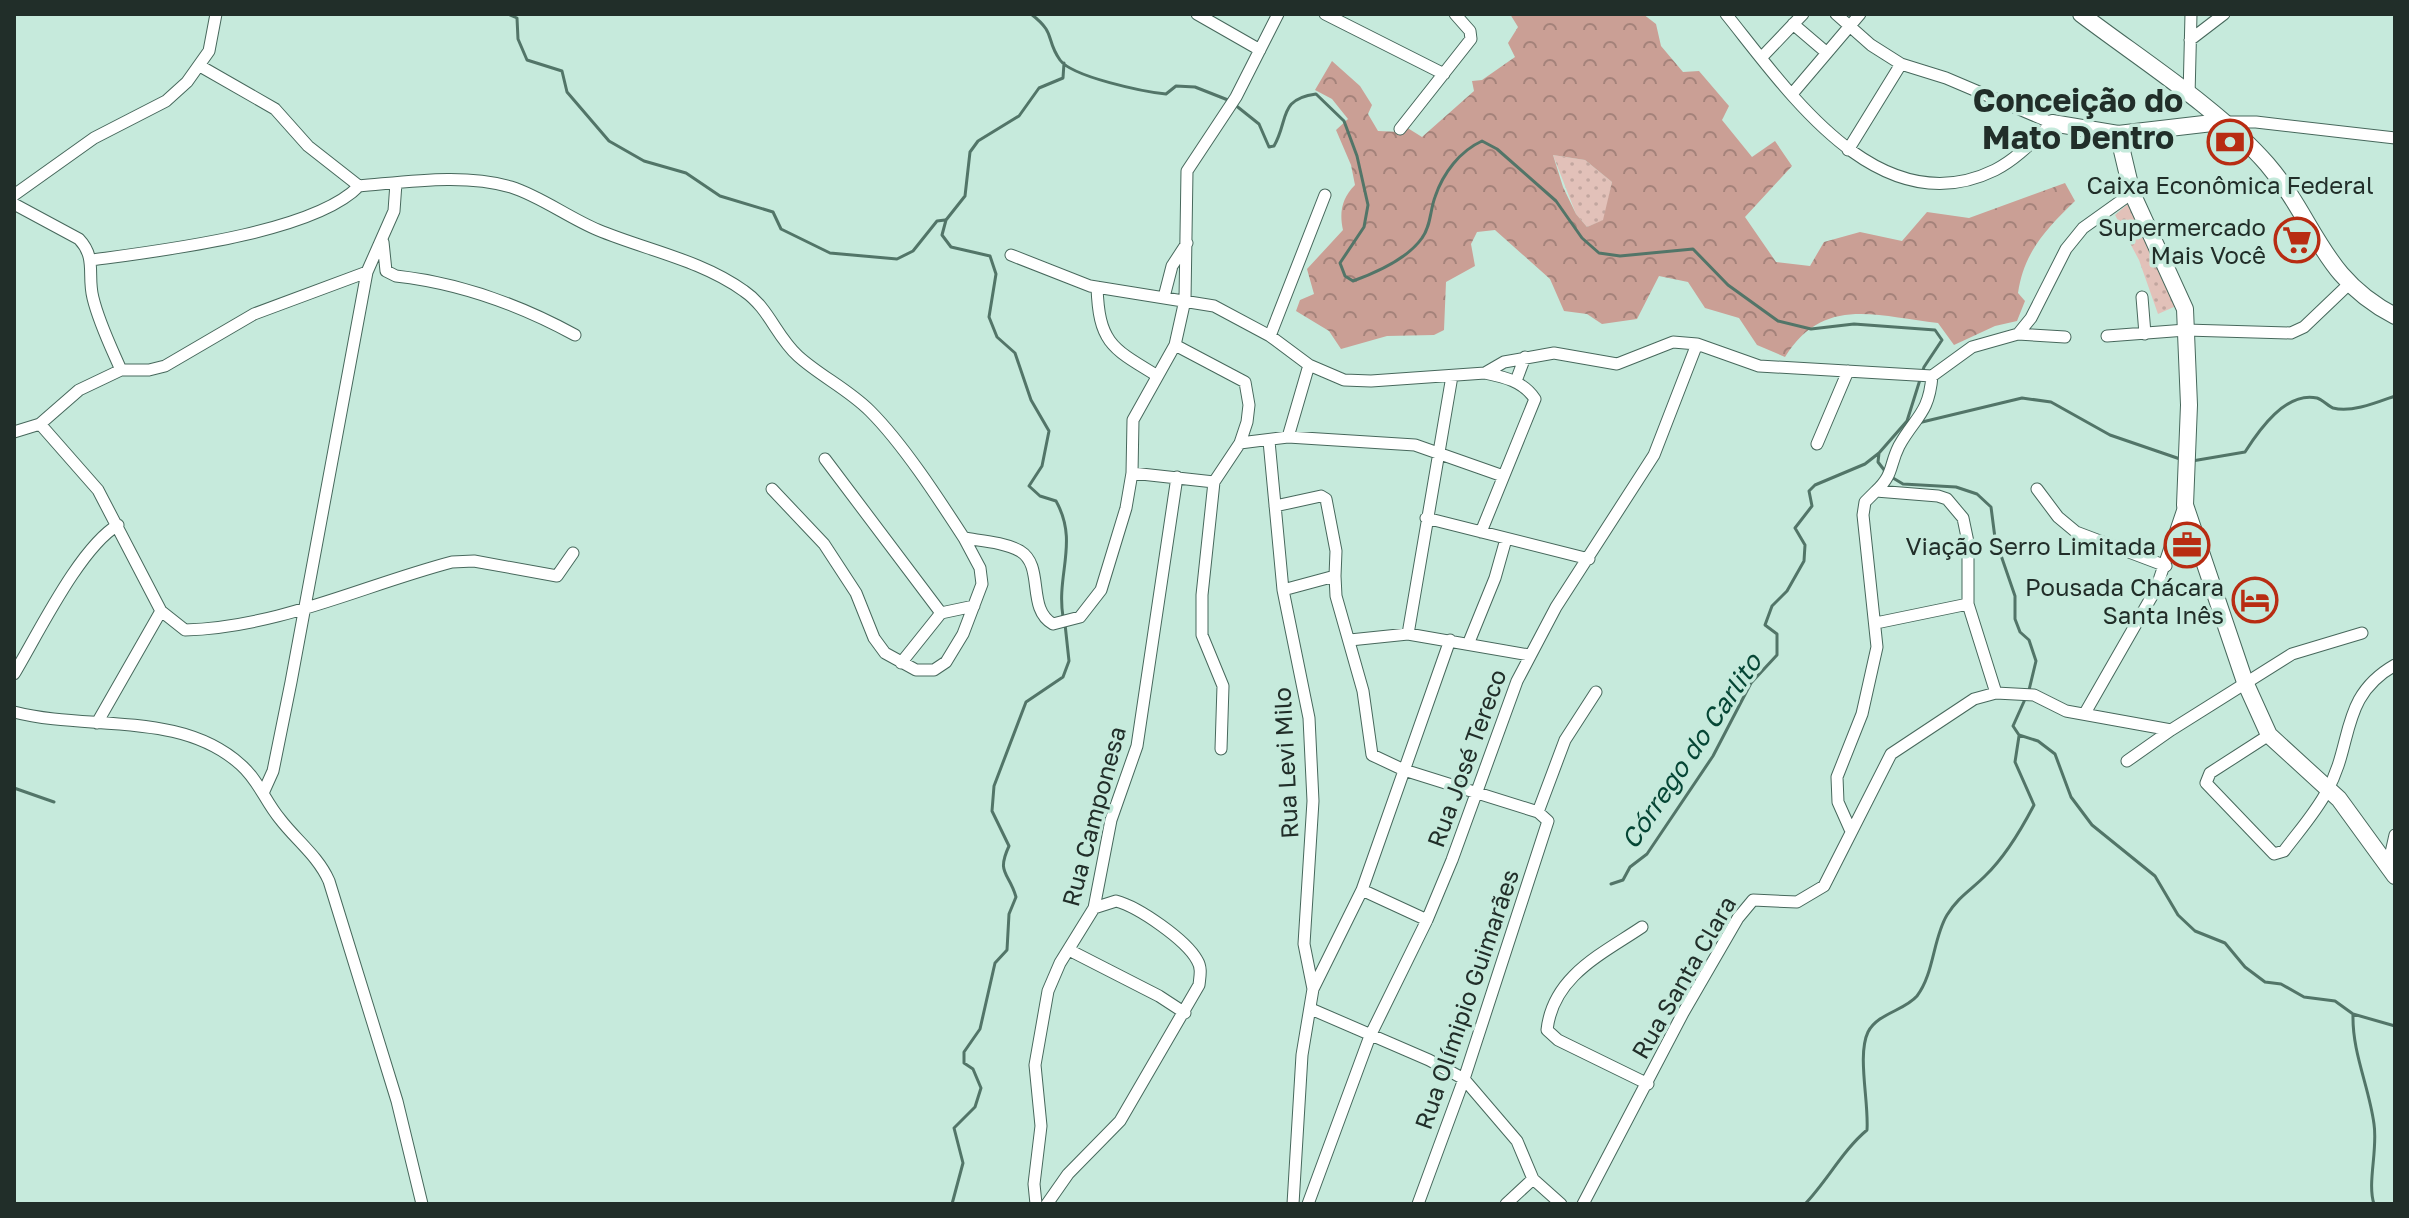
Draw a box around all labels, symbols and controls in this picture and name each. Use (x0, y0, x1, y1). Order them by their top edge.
district label: Conceição do Mato Dentro (1973, 81, 2183, 156)
bank icon: Caixa Econômica Federal (2206, 118, 2254, 166)
place label: Caixa Econômica Federal (2086, 170, 2374, 199)
place label: Supermercado Mais Você (2098, 212, 2266, 269)
supermarket icon: Supermercado Mais Você (2273, 216, 2321, 264)
office icon: Viação Serro Limitada (2163, 521, 2211, 569)
place label: Viação Serro Limitada (1905, 531, 2156, 560)
place label: Pousada Chácara Santa Inês (2025, 572, 2224, 629)
hotel icon: Pousada Chácara Santa Inês (2231, 576, 2279, 624)
water label: Córrego do Carlito (1614, 647, 1768, 854)
street label: Rua José Tereco (1420, 665, 1512, 851)
street label: Rua Levi Milo (1267, 687, 1303, 839)
street label: Rua Camponesa (1055, 723, 1131, 909)
street label: Rua Olímipio Guimarães (1408, 865, 1524, 1133)
street label: Rua Santa Clara (1625, 891, 1741, 1063)

